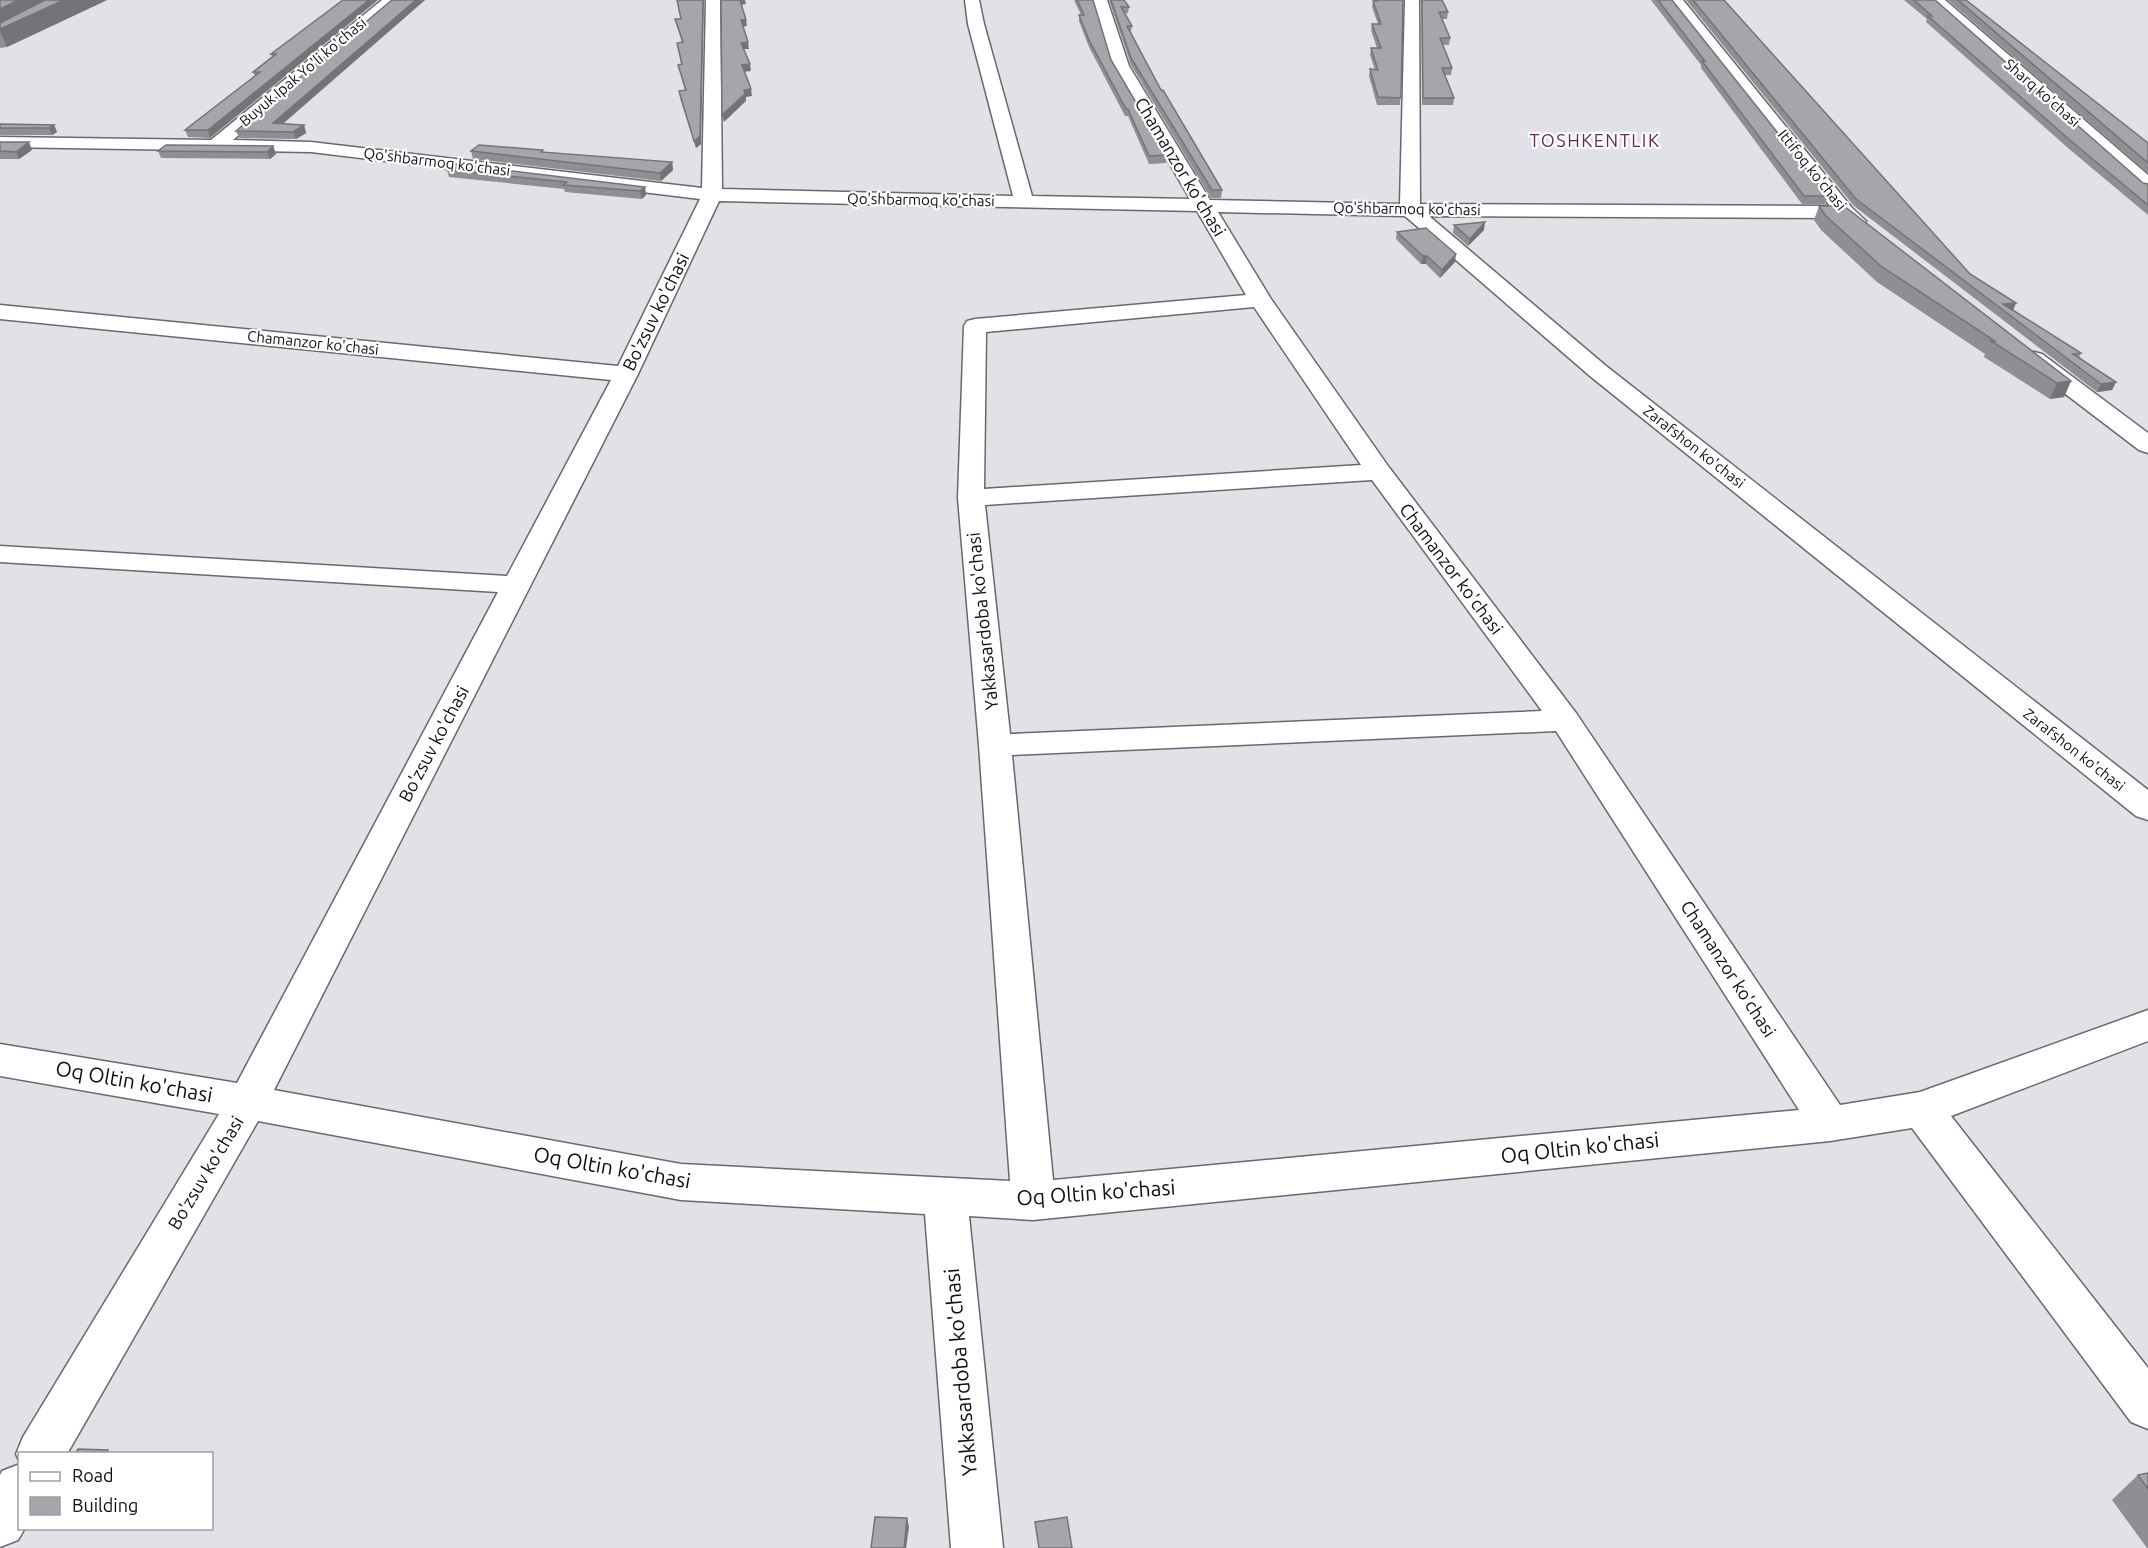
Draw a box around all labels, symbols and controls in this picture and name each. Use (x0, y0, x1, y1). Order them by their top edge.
street label: Buyuk Ipak Yo'li ko'chasi (236, 14, 369, 130)
street label: Sharq ko'chasi (2001, 55, 2084, 130)
street label: Chamanzor ko'chasi (1131, 93, 1230, 240)
street label: Ittifoq ko'chasi (1775, 126, 1850, 213)
district label: TOSHKENTLIK (1530, 130, 1660, 150)
street label: Qo'shbarmoq ko'chasi (363, 144, 511, 179)
street label: Qo'shbarmoq ko'chasi (847, 190, 995, 209)
street label: Qo'shbarmoq ko'chasi (1333, 199, 1481, 218)
street label: Bo'zsuv ko'chasi (618, 249, 692, 374)
street label: Chamanzor ko'chasi (246, 327, 380, 358)
street label: Zarafshon ko'chasi (1640, 402, 1748, 491)
street label: Chamanzor ko'chasi (1396, 499, 1507, 638)
street label: Yakkasardoba ko'chasi (963, 531, 1001, 711)
street label: Bo'zsuv ko'chasi (394, 682, 472, 805)
street label: Zarafshon ko'chasi (2020, 705, 2128, 794)
street label: Chamanzor ko'chasi (1677, 897, 1780, 1040)
street label: Oq Oltin ko'chasi (54, 1055, 215, 1107)
street label: Bo'zsuv ko'chasi (163, 1112, 247, 1233)
street label: Oq Oltin ko'chasi (1499, 1127, 1660, 1167)
street label: Oq Oltin ko'chasi (532, 1141, 693, 1193)
street label: Oq Oltin ko'chasi (1016, 1174, 1176, 1210)
street label: Yakkasardoba ko'chasi (939, 1267, 981, 1477)
legend (18, 1452, 213, 1530)
text: Road (72, 1465, 114, 1485)
text: Building (72, 1495, 138, 1515)

